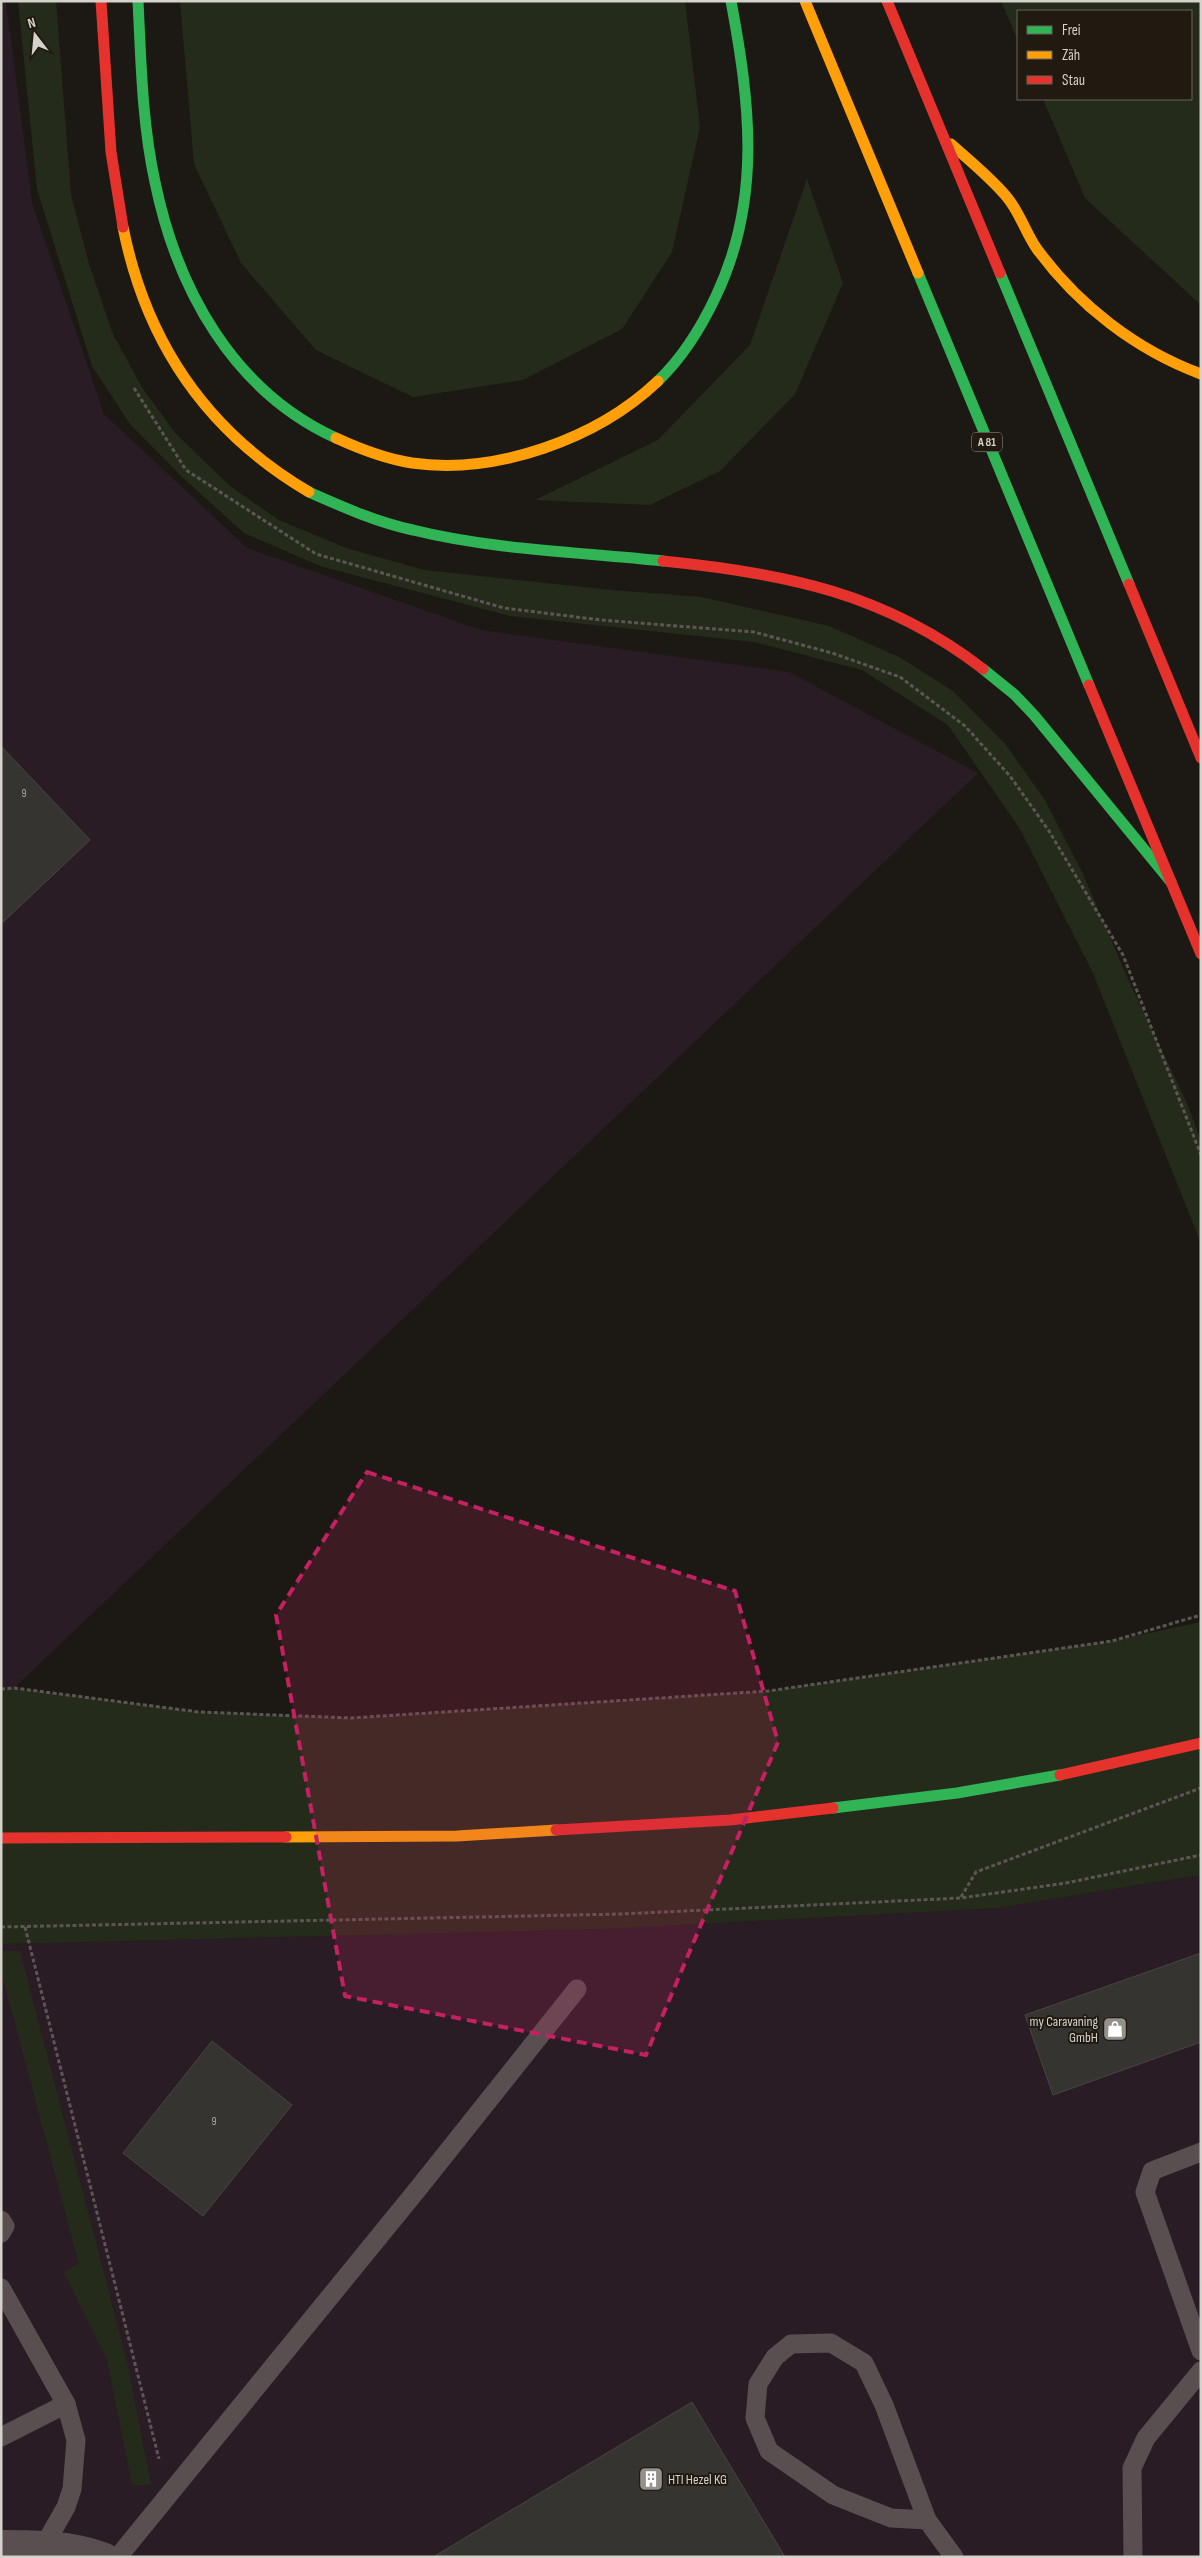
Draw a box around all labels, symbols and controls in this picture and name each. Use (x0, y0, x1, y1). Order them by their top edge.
north arrow (10, 10, 60, 60)
legend (1017, 10, 1192, 100)
text: N (26, 14, 37, 32)
text: Frei (1062, 21, 1081, 40)
text: Zäh (1062, 46, 1080, 65)
text: Stau (1062, 71, 1085, 90)
road number: A 81 (972, 432, 1002, 452)
house number: 9 (22, 787, 27, 800)
place label: my Caravaning GmbH (1030, 2013, 1098, 2046)
shop icon: my Caravaning GmbH (1102, 2016, 1128, 2042)
house number: 9 (212, 2115, 217, 2128)
building icon: HTI Hezel KG (638, 2466, 664, 2492)
place label: HTI Hezel KG (668, 2471, 727, 2488)

